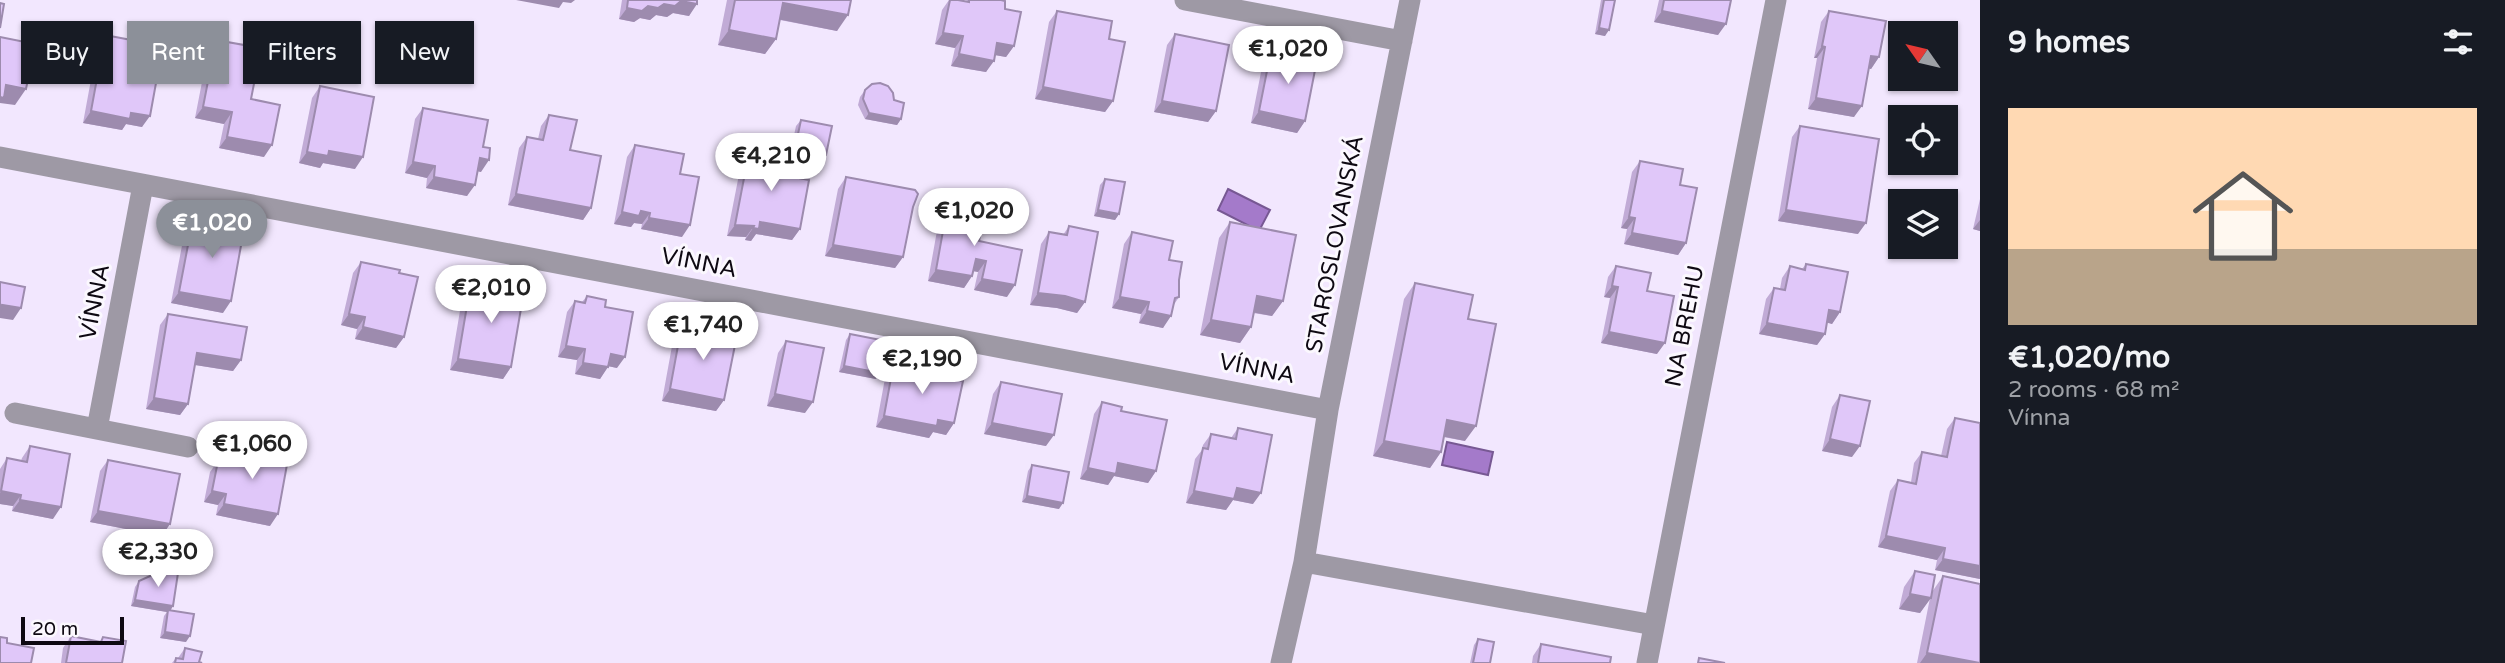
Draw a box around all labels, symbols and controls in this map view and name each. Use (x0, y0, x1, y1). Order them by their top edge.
chip: Buy (21, 21, 113, 84)
chip: Rent (127, 21, 229, 84)
chip: Filters (243, 21, 361, 84)
chip: New (375, 21, 474, 84)
north arrow (1888, 21, 1958, 91)
map controls (1888, 21, 1958, 259)
icon: filters (2439, 23, 2477, 61)
text: 9 homes (2008, 24, 2130, 61)
pin: €1,020 (1231, 27, 1345, 86)
text: €1,020 (1248, 35, 1328, 63)
button: locate (1888, 105, 1958, 175)
street label: STAROSLOVANSKÁ (1300, 133, 1370, 355)
pin: €4,210 (714, 134, 828, 193)
text: €4,210 (731, 142, 811, 170)
icon: home (2180, 153, 2306, 279)
pin: €1,020 (917, 188, 1031, 248)
button: layers (1888, 189, 1958, 259)
text: €1,020 (934, 197, 1014, 225)
pin: €1,020 (155, 201, 269, 260)
text: €1,020 (172, 209, 252, 237)
street label: VÍNNA (659, 242, 739, 284)
street label: VÍNNA (74, 262, 116, 342)
street label: NA BREHU (1659, 263, 1711, 389)
pin: €2,010 (434, 266, 548, 325)
text: €2,010 (451, 274, 531, 302)
pin: €1,740 (646, 302, 760, 362)
text: €1,740 (663, 311, 743, 339)
pin: €2,190 (865, 336, 979, 396)
text: €1,020/mo (2008, 339, 2170, 376)
text: €2,190 (882, 345, 962, 373)
street label: VÍNNA (1217, 348, 1297, 390)
text: 2 rooms · 68 m² (2008, 376, 2179, 404)
text: Vínna (2008, 404, 2070, 432)
pin: €1,060 (195, 421, 309, 481)
text: €1,060 (212, 430, 292, 458)
pin: €2,330 (101, 530, 215, 589)
text: €2,330 (118, 538, 198, 566)
scale bar (21, 614, 124, 646)
text: 20 m (32, 618, 78, 640)

